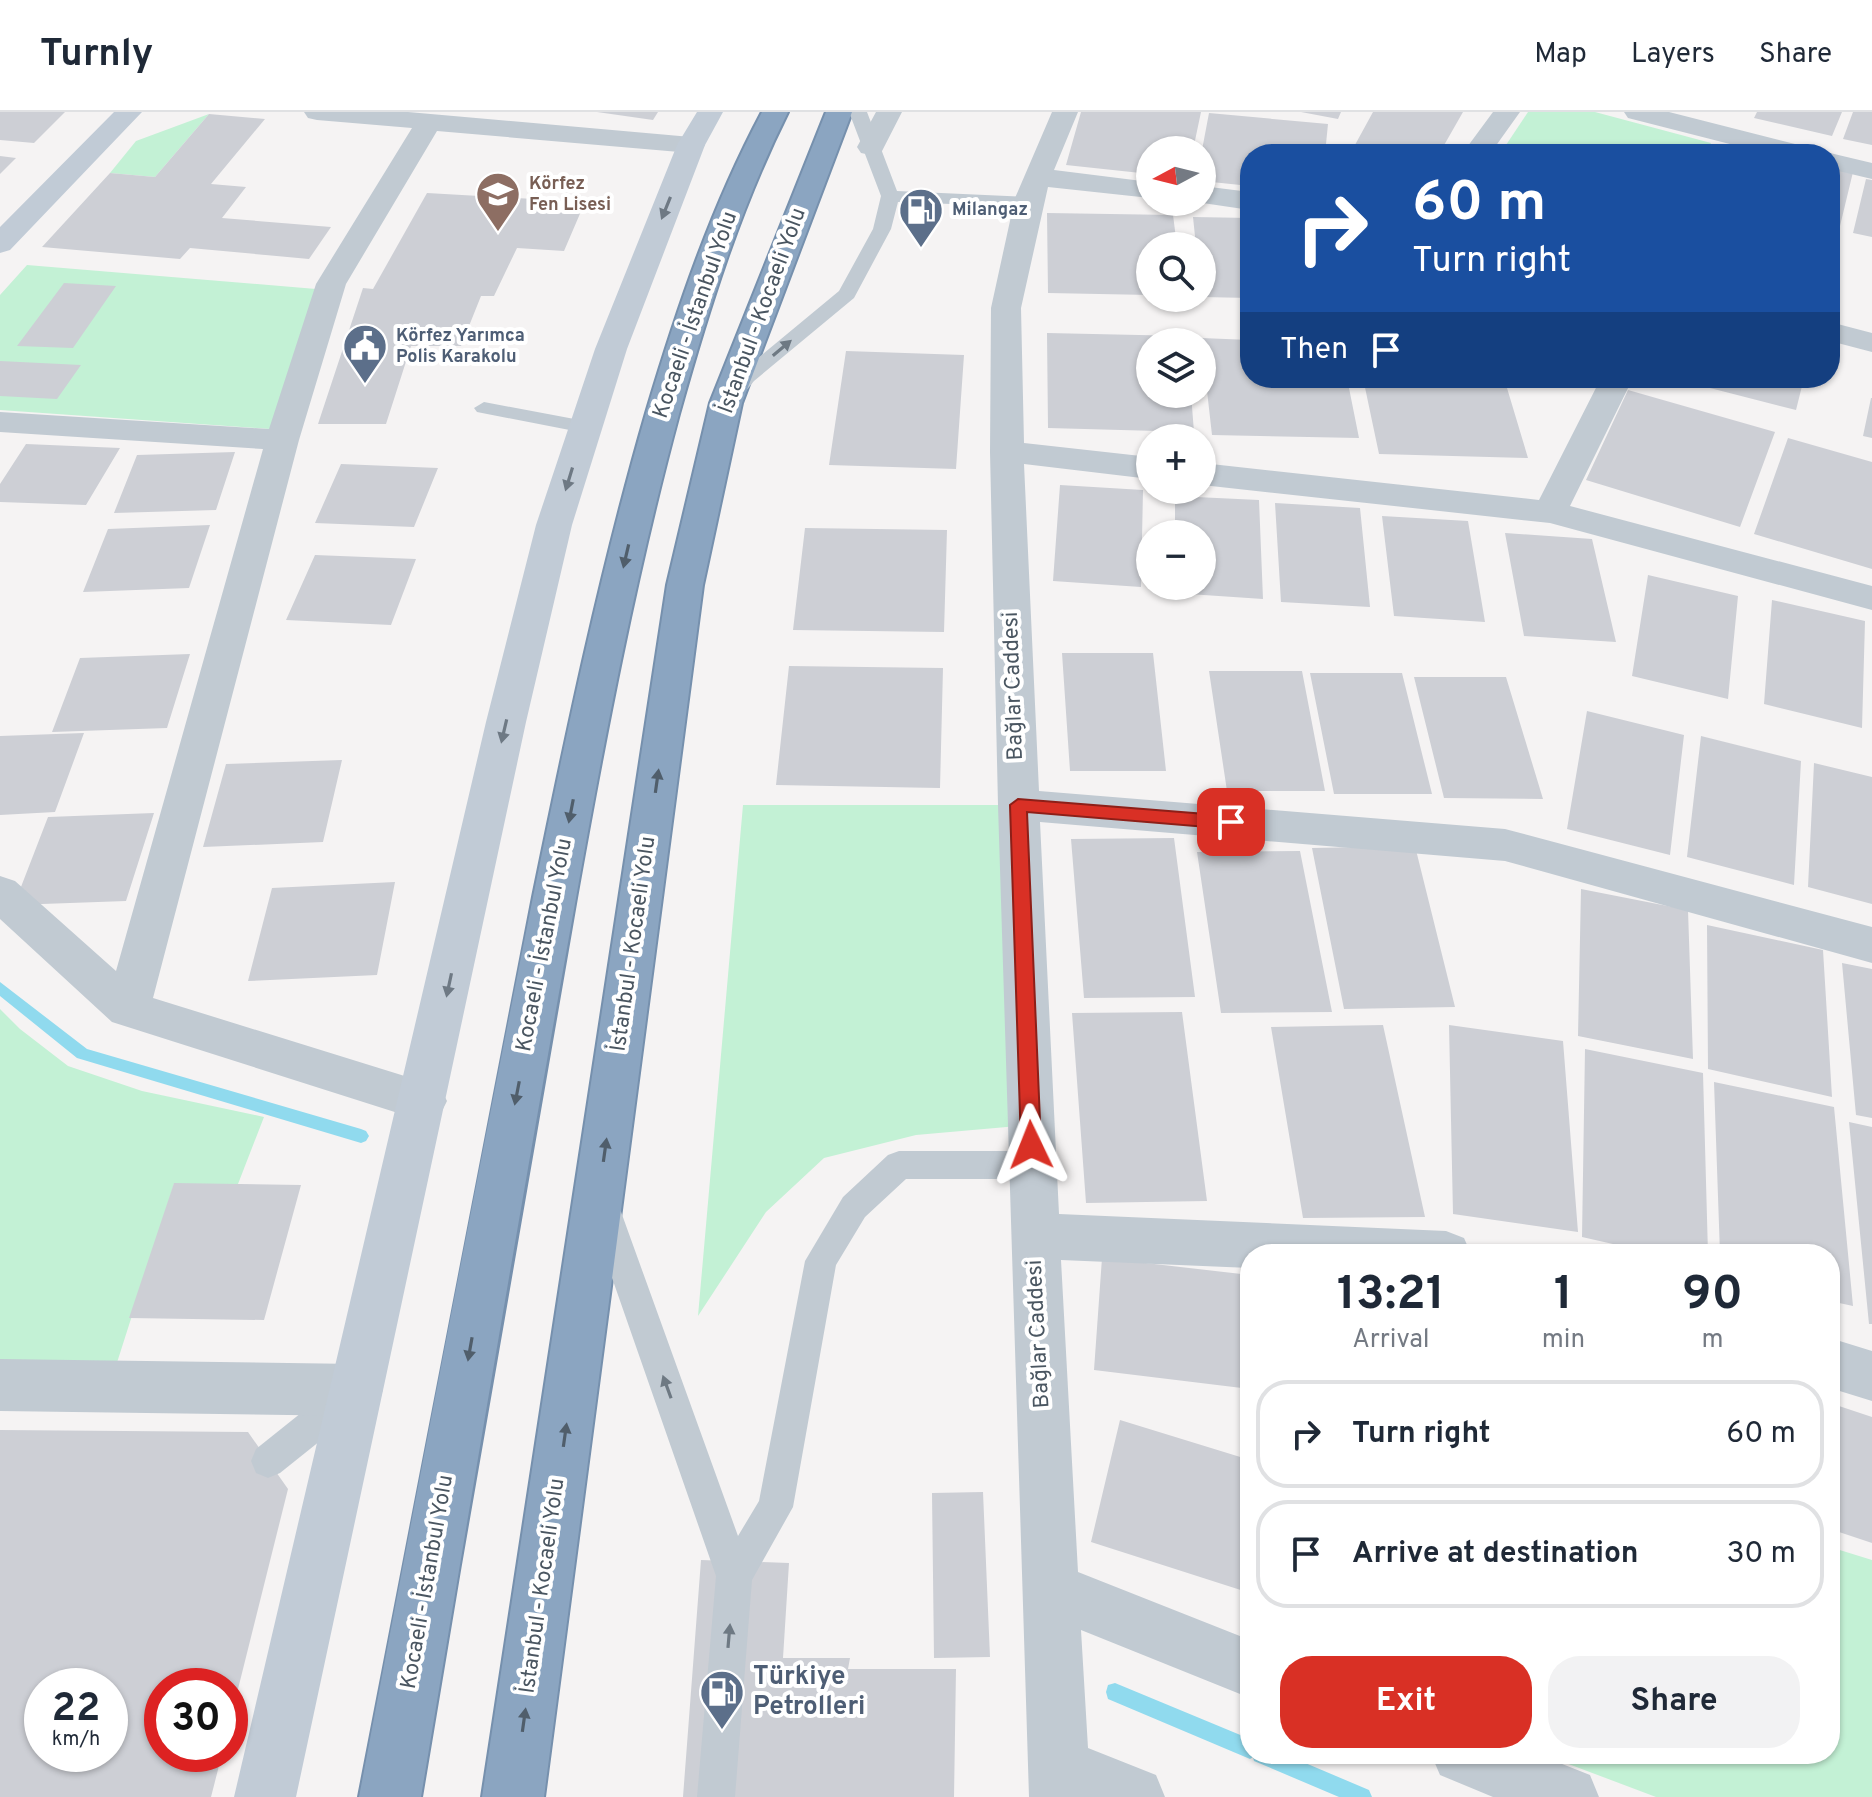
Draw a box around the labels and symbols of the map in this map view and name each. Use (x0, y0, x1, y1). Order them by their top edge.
north arrow (1136, 136, 1216, 216)
school or university icon: Körfez Fen Lisesi (474, 170, 522, 233)
place label: Körfez Fen Lisesi (529, 173, 611, 217)
fuel station icon: Milangaz (897, 186, 945, 249)
one-way arrow (659, 196, 672, 220)
place label: Milangaz (952, 199, 1028, 222)
street label: İstanbul - Kocaeli Yolu (711, 204, 813, 418)
street label: Kocaeli - İstanbul Yolu (646, 207, 744, 422)
public building icon: Körfez Yarımca Polis Karakolu (341, 322, 389, 385)
place label: Körfez Yarımca Polis Karakolu (396, 325, 525, 369)
one-way arrow (771, 340, 791, 357)
one-way arrow (562, 468, 574, 492)
one-way arrow (619, 544, 632, 569)
street label: Bağlar Caddesi (998, 611, 1030, 761)
one-way arrow (497, 719, 510, 744)
one-way arrow (651, 768, 664, 793)
pin (1197, 788, 1265, 856)
one-way arrow (565, 798, 577, 823)
street label: İstanbul - Kocaeli Yolu (604, 834, 662, 1053)
street label: Kocaeli - İstanbul Yolu (509, 836, 579, 1054)
one-way arrow (442, 973, 455, 998)
one-way arrow (510, 1081, 522, 1106)
position arrow (989, 1103, 1073, 1187)
one-way arrow (599, 1137, 612, 1162)
street label: Bağlar Caddesi (1022, 1259, 1056, 1409)
one-way arrow (464, 1337, 476, 1362)
one-way arrow (661, 1375, 673, 1399)
one-way arrow (559, 1422, 572, 1447)
street label: Kocaeli - İstanbul Yolu (394, 1472, 460, 1691)
street label: İstanbul - Kocaeli Yolu (513, 1476, 571, 1695)
one-way arrow (723, 1623, 736, 1648)
place label: Türkiye Petrolleri (753, 1661, 865, 1724)
speed limit sign: 30 (144, 1668, 248, 1772)
fuel station icon: Türkiye Petrolleri (698, 1668, 746, 1731)
one-way arrow (518, 1707, 531, 1732)

